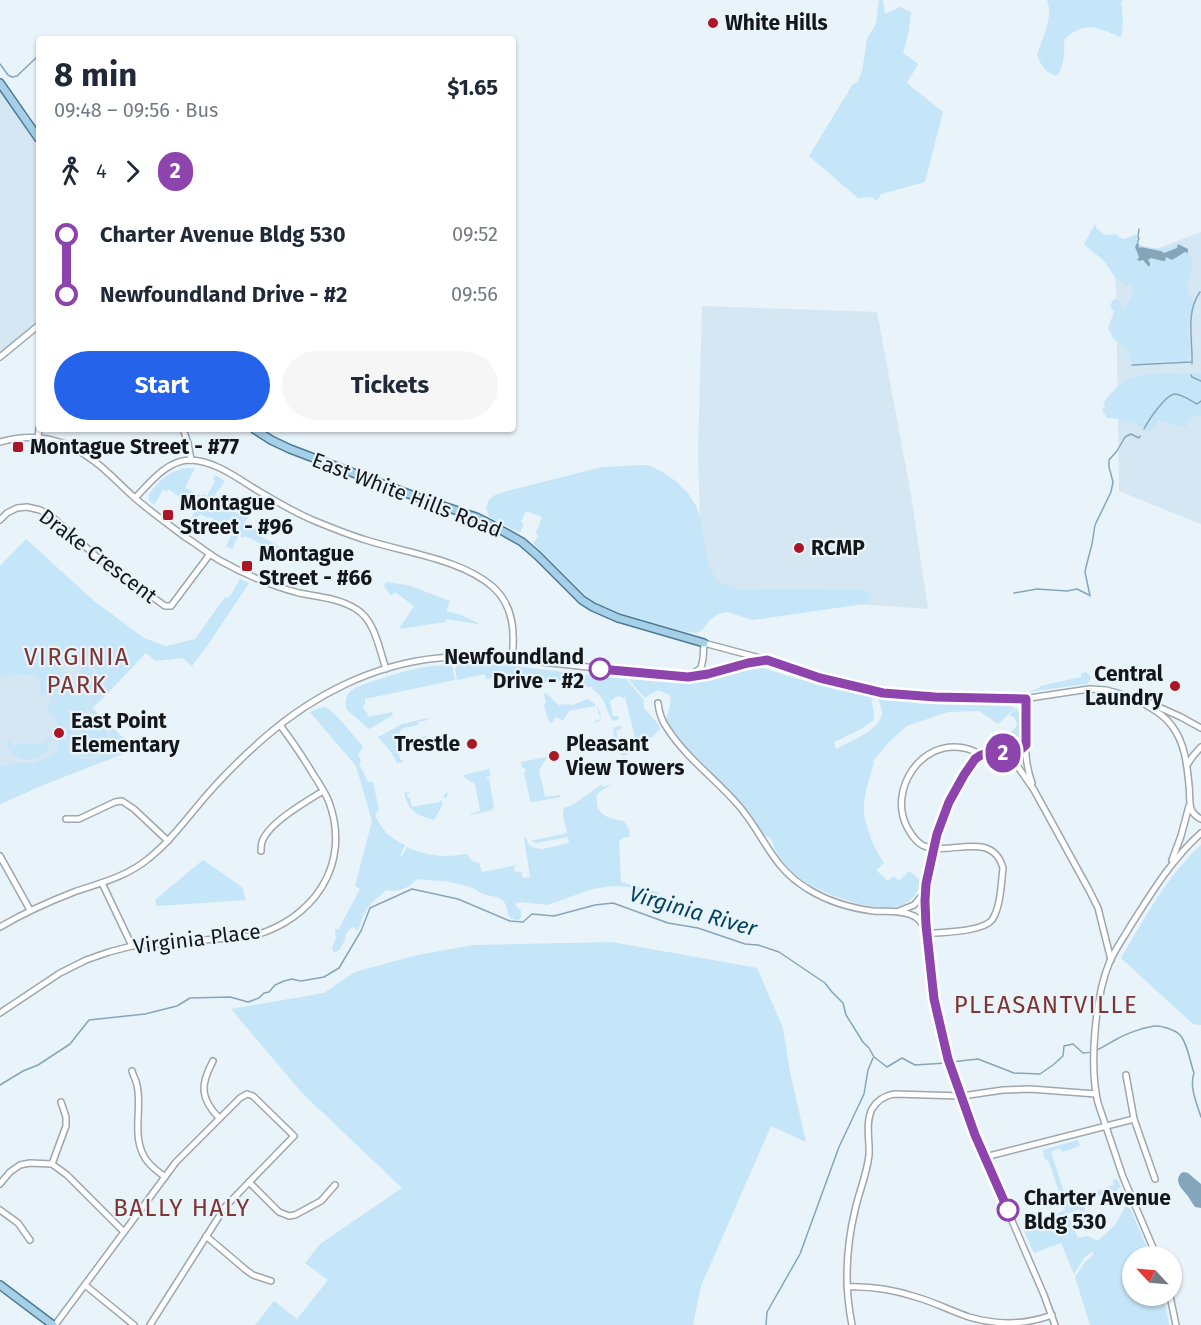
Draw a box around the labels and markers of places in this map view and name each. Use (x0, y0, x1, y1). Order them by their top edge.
place label: White Hills (725, 10, 828, 36)
marker: White Hills (706, 16, 720, 30)
place label: Montague Street - #77 (30, 434, 239, 460)
marker: Montague Street - #77 (11, 440, 25, 454)
place label: Montague Street - #96 (180, 490, 293, 540)
marker: Montague Street - #96 (161, 508, 175, 522)
place label: RCMP (811, 535, 865, 561)
place label: Montague Street - #66 (259, 541, 372, 591)
marker: RCMP (792, 541, 806, 555)
marker: Montague Street - #66 (240, 559, 254, 573)
place label: Newfoundland Drive - #2 (444, 644, 584, 694)
marker: Newfoundland Drive - #2 (589, 658, 611, 680)
place label: Central Laundry (1085, 661, 1164, 711)
marker: Central Laundry (1168, 679, 1182, 693)
place label: East Point Elementary (71, 708, 180, 758)
marker: East Point Elementary (52, 726, 66, 740)
place label: Trestle (394, 731, 460, 757)
place label: Pleasant View Towers (565, 731, 684, 781)
marker: Trestle (465, 737, 479, 751)
marker: Pleasant View Towers (547, 749, 561, 763)
place label: Charter Avenue Bldg 530 (1024, 1185, 1171, 1235)
marker: Charter Avenue Bldg 530 (997, 1199, 1019, 1221)

